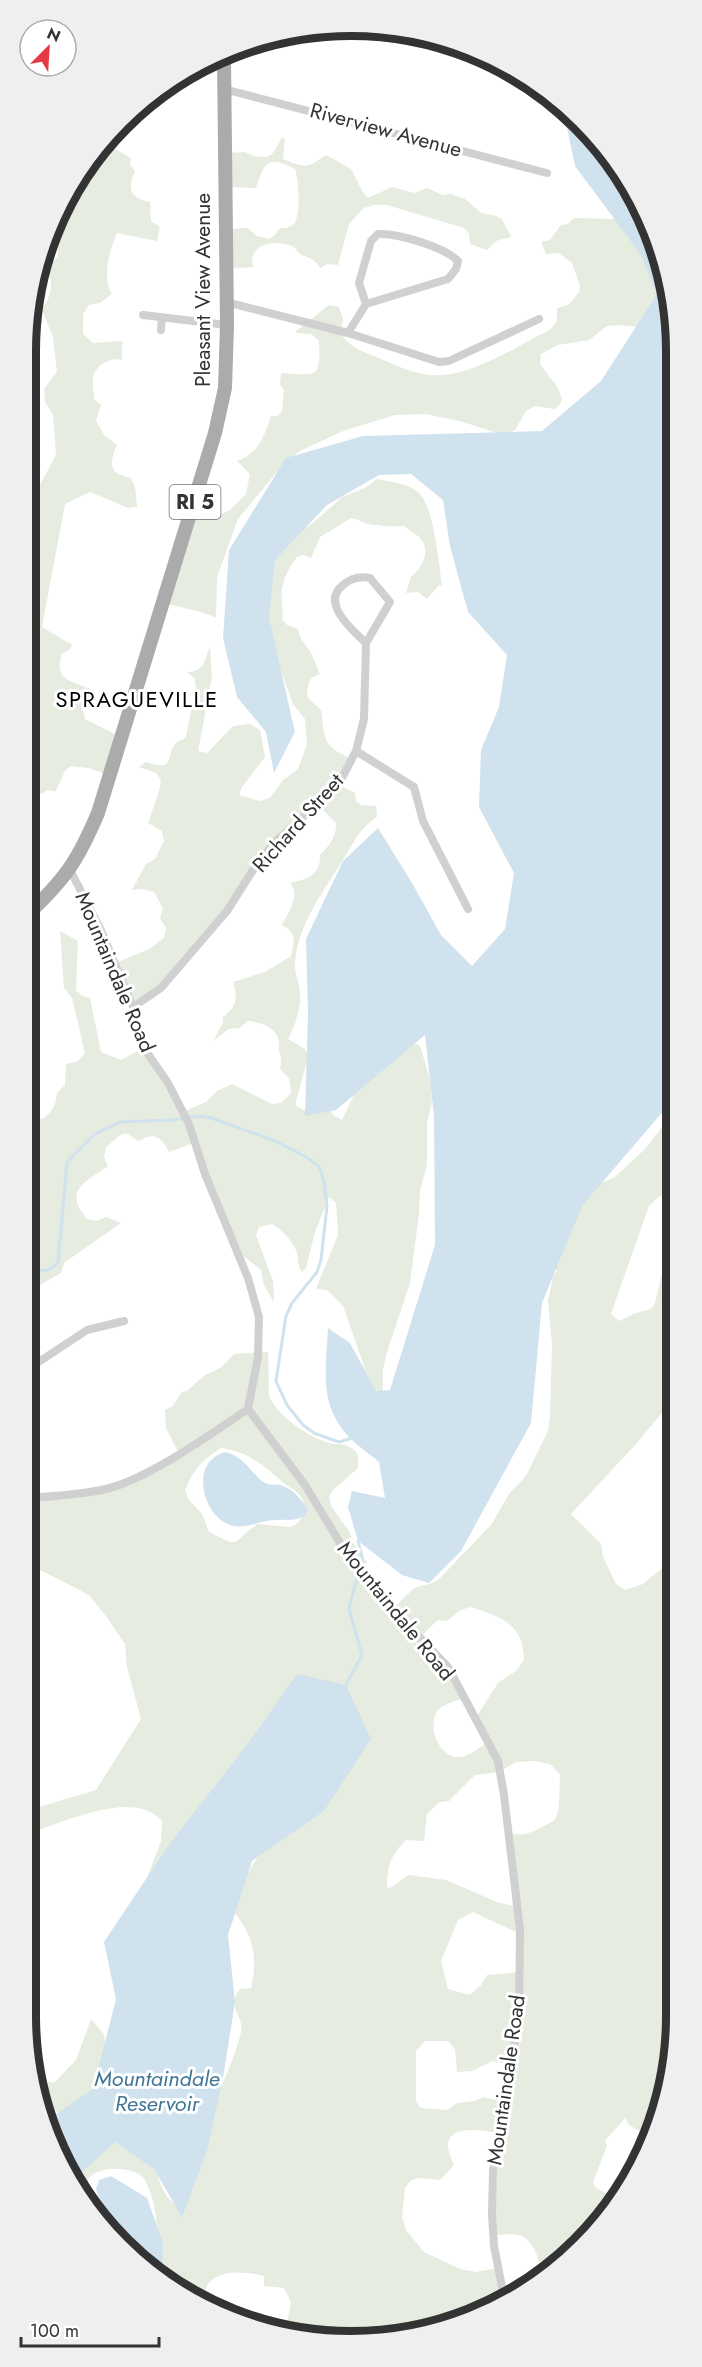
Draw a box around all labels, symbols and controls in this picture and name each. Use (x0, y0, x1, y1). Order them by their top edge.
north arrow (18, 18, 78, 78)
text: N (43, 22, 64, 48)
street label: Riverview Avenue (307, 95, 465, 165)
street label: Pleasant View Avenue (188, 193, 218, 387)
road number: RI 5 (170, 485, 220, 519)
district label: SPRAGUEVILLE (55, 683, 219, 715)
street label: Richard Street (245, 767, 351, 879)
street label: Mountaindale Road (68, 887, 162, 1057)
street label: Mountaindale Road (330, 1535, 462, 1687)
street label: Mountaindale Road (479, 1993, 533, 2167)
water label: Mountaindale Reservoir (94, 2062, 220, 2119)
scale bar (21, 2310, 159, 2348)
text: 100 m (30, 2318, 79, 2344)

